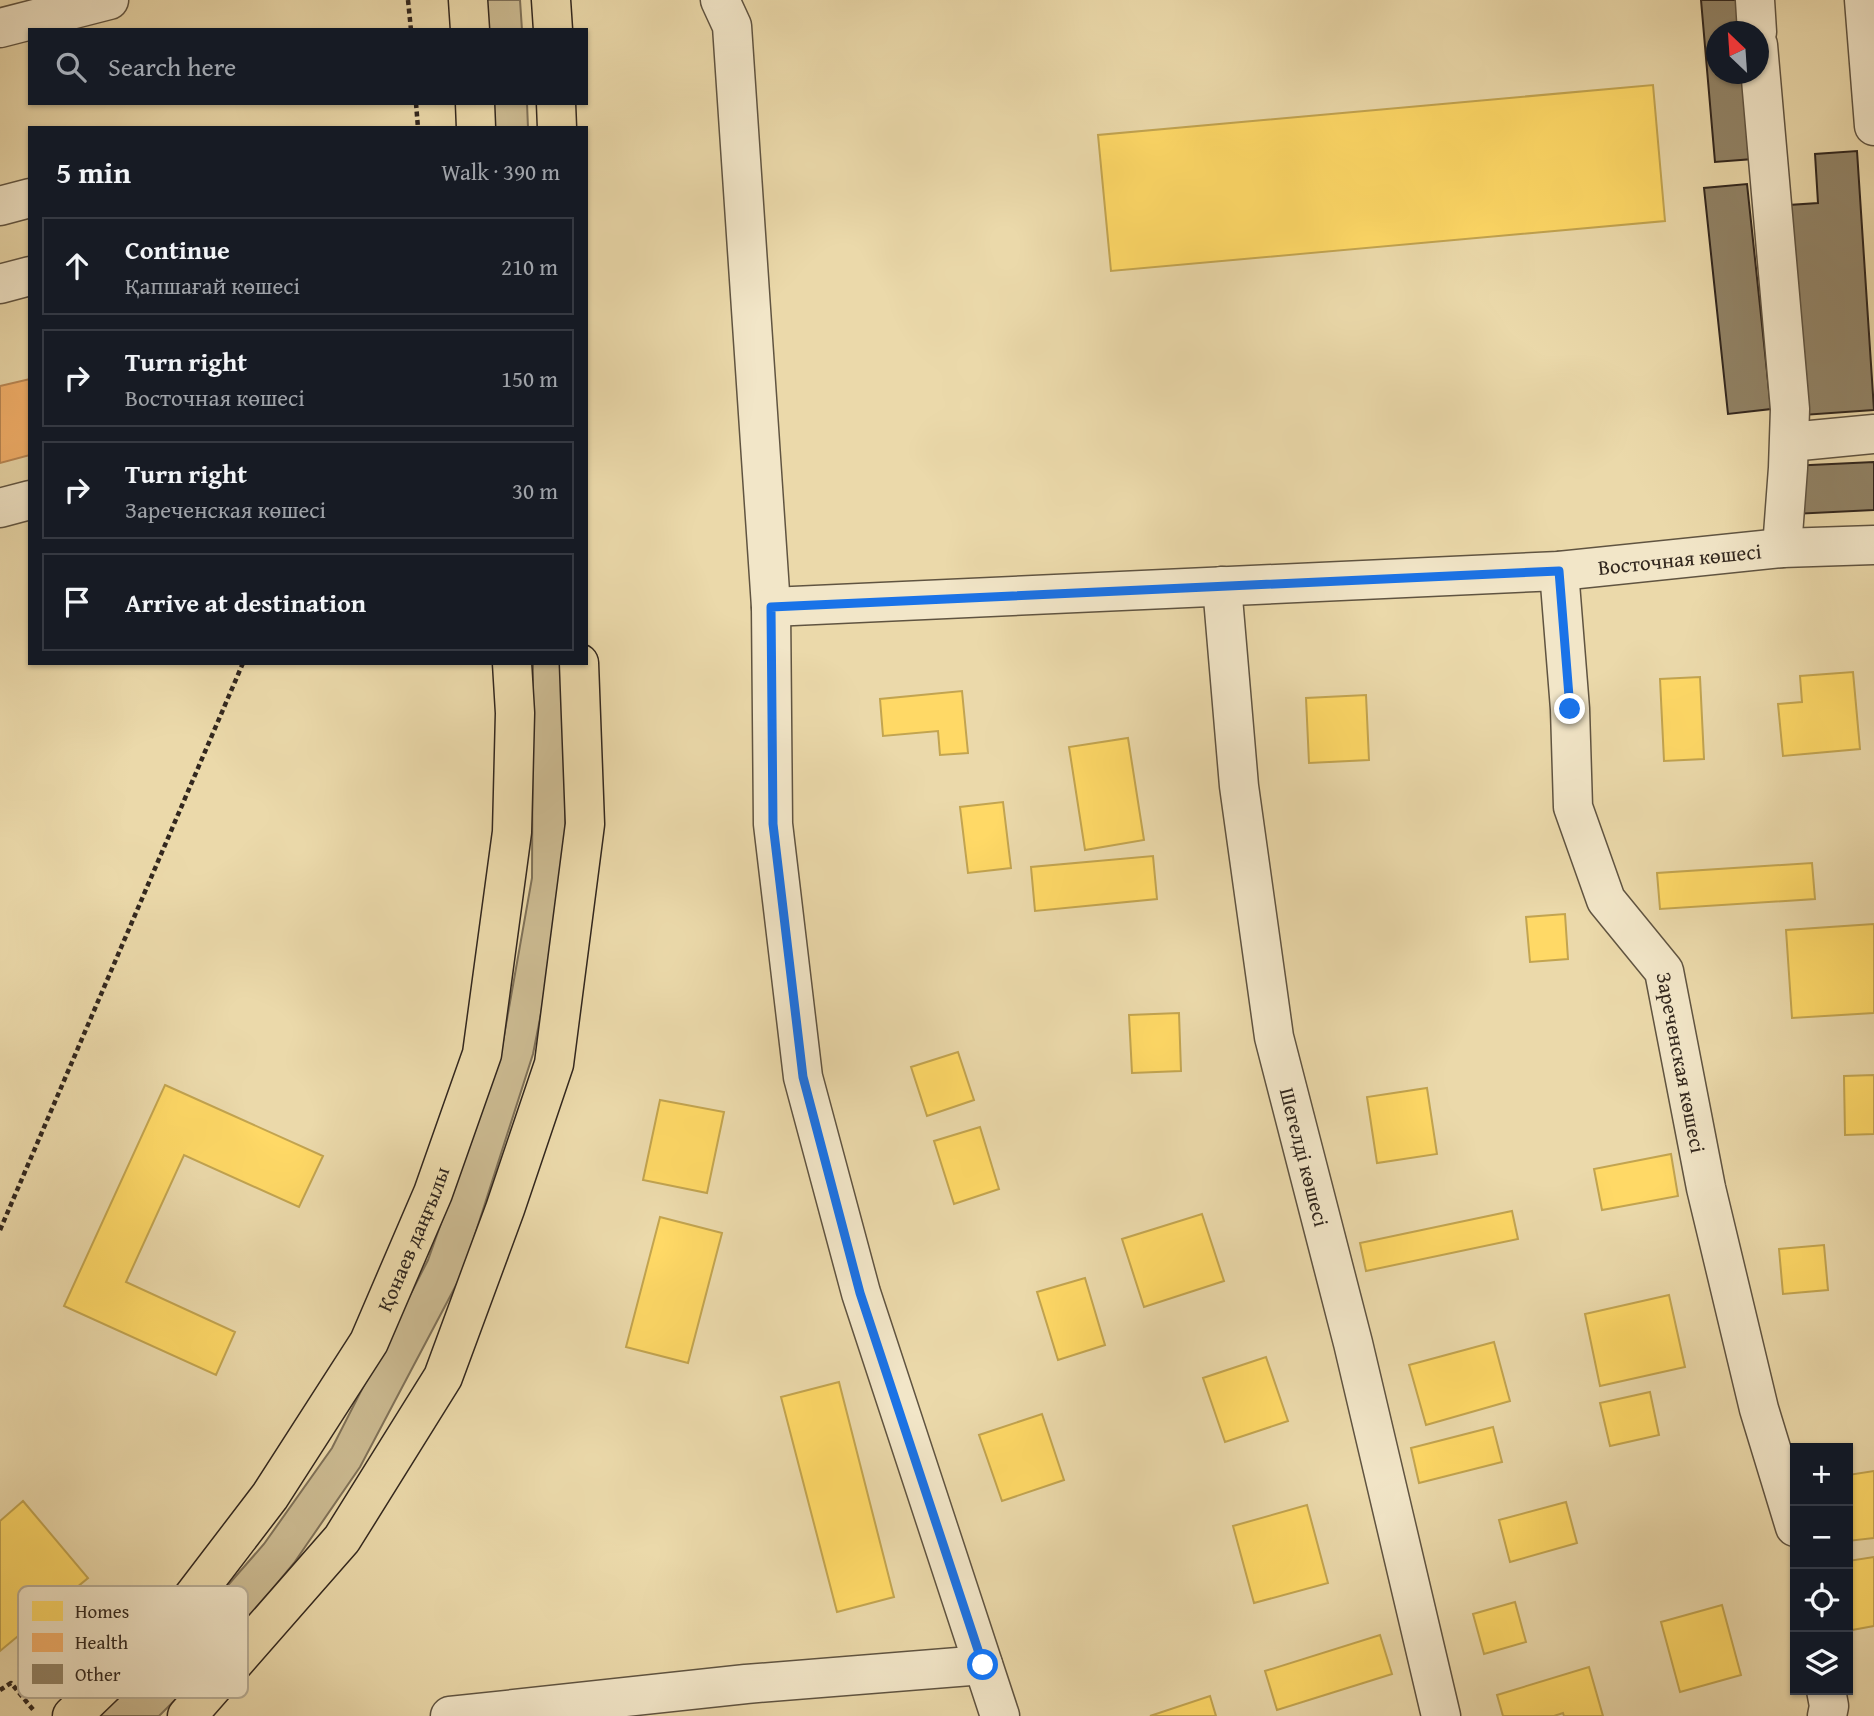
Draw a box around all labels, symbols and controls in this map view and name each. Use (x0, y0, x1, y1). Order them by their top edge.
north arrow (1706, 21, 1769, 84)
search box (28, 28, 588, 105)
text: Search here (108, 47, 236, 86)
icon: search (52, 48, 90, 86)
text: 5 min (56, 150, 131, 194)
text: Walk · 390 m (441, 155, 560, 188)
text: Continue (125, 230, 230, 269)
icon: ahead (58, 247, 96, 285)
text: 210 m (501, 250, 558, 283)
text: Қапшағай көшесі (125, 269, 300, 302)
text: Turn right (125, 342, 247, 381)
icon: right (58, 359, 96, 397)
text: 150 m (501, 362, 558, 395)
text: Восточная көшесі (125, 381, 305, 414)
text: Turn right (125, 454, 247, 493)
icon: right (58, 471, 96, 509)
text: 30 m (512, 474, 558, 507)
text: Зареченская көшесі (125, 493, 326, 526)
street label: Восточная көшесі (1596, 535, 1763, 582)
icon: arrive (58, 583, 96, 621)
text: Arrive at destination (125, 583, 366, 622)
route end (1554, 693, 1585, 724)
street label: Зареченская көшесі (1649, 969, 1714, 1156)
street label: Шегелді көшесі (1272, 1084, 1338, 1230)
street label: Қонаев даңғылы (368, 1162, 457, 1316)
map controls (1790, 1443, 1853, 1695)
button: + (1790, 1443, 1853, 1506)
button: − (1790, 1506, 1853, 1569)
button: locate (1790, 1569, 1853, 1632)
legend (18, 1586, 248, 1698)
text: Homes (75, 1597, 129, 1625)
text: Health (75, 1628, 129, 1656)
button: layers (1790, 1632, 1853, 1695)
route start (967, 1649, 998, 1680)
text: Other (75, 1660, 121, 1688)

